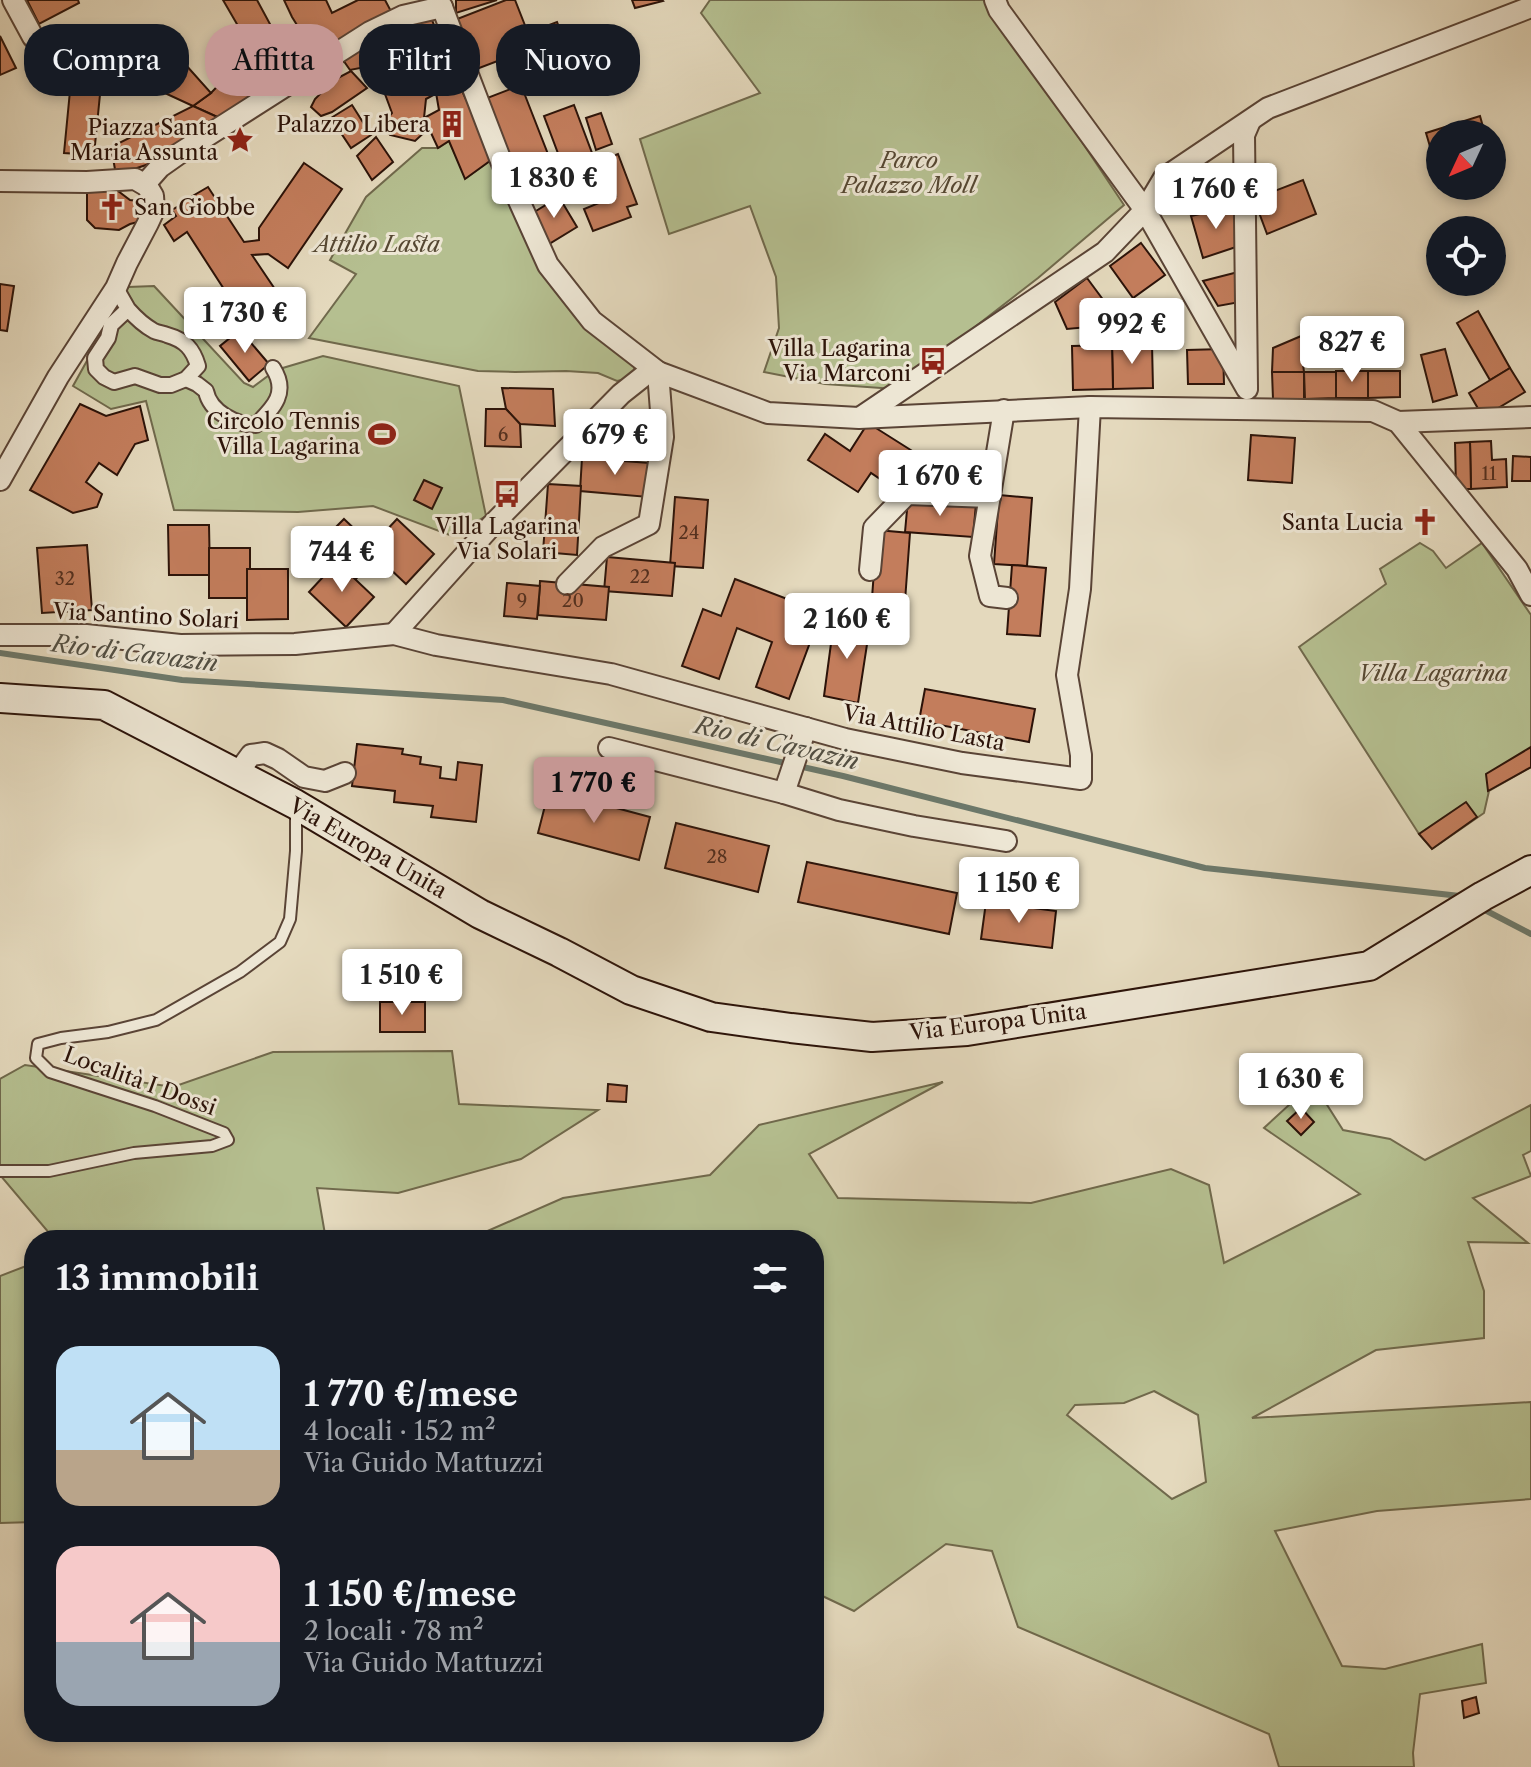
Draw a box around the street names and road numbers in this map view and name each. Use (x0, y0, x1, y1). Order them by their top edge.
street label: Via Santino Solari (51, 598, 240, 634)
street label: Via Attilio Lasta (840, 699, 1008, 757)
street label: Via Europa Unita (283, 791, 452, 904)
street label: Via Europa Unita (907, 998, 1088, 1046)
street label: Località I Dossi (60, 1041, 220, 1121)

